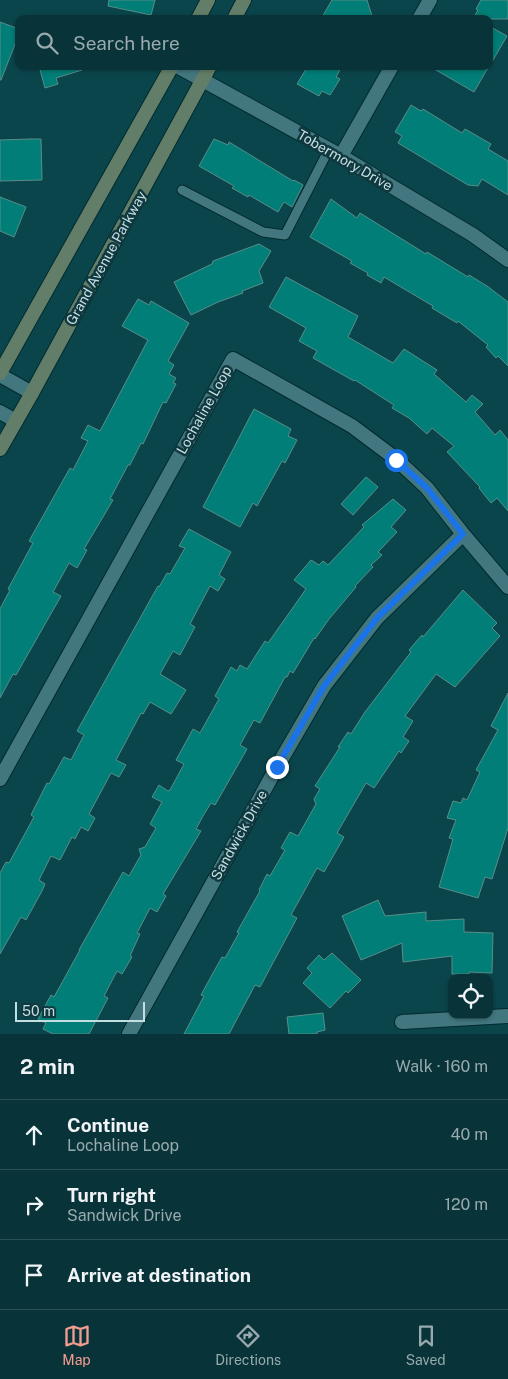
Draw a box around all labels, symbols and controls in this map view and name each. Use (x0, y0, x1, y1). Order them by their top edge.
search box (15, 15, 493, 70)
icon: search (33, 29, 61, 57)
text: Search here (73, 32, 180, 54)
street label: Tobermory Drive (295, 126, 395, 194)
street label: Grand Avenue Parkway (63, 188, 150, 328)
street label: Lochaline Loop (173, 363, 235, 457)
route start (385, 449, 408, 472)
route end (266, 756, 289, 779)
street label: Sandwick Drive (208, 787, 270, 883)
map controls (448, 974, 493, 1019)
button: locate (448, 974, 493, 1019)
scale bar (15, 999, 145, 1022)
text: 50 m (22, 1003, 55, 1019)
text: 2 min (20, 1054, 75, 1079)
text: Walk · 160 m (396, 1057, 488, 1076)
text: Continue (67, 1114, 149, 1136)
icon: ahead (20, 1121, 48, 1149)
text: 40 m (450, 1125, 488, 1144)
text: Lochaline Loop (67, 1136, 179, 1155)
text: Turn right (67, 1184, 156, 1206)
icon: right (20, 1191, 48, 1219)
text: 120 m (444, 1195, 488, 1214)
text: Sandwick Drive (67, 1206, 181, 1225)
icon: arrive (20, 1261, 48, 1289)
text: Arrive at destination (67, 1264, 251, 1286)
tab: Map (62, 1322, 91, 1368)
tab: Directions (215, 1322, 281, 1368)
tab: Saved (406, 1322, 446, 1368)

